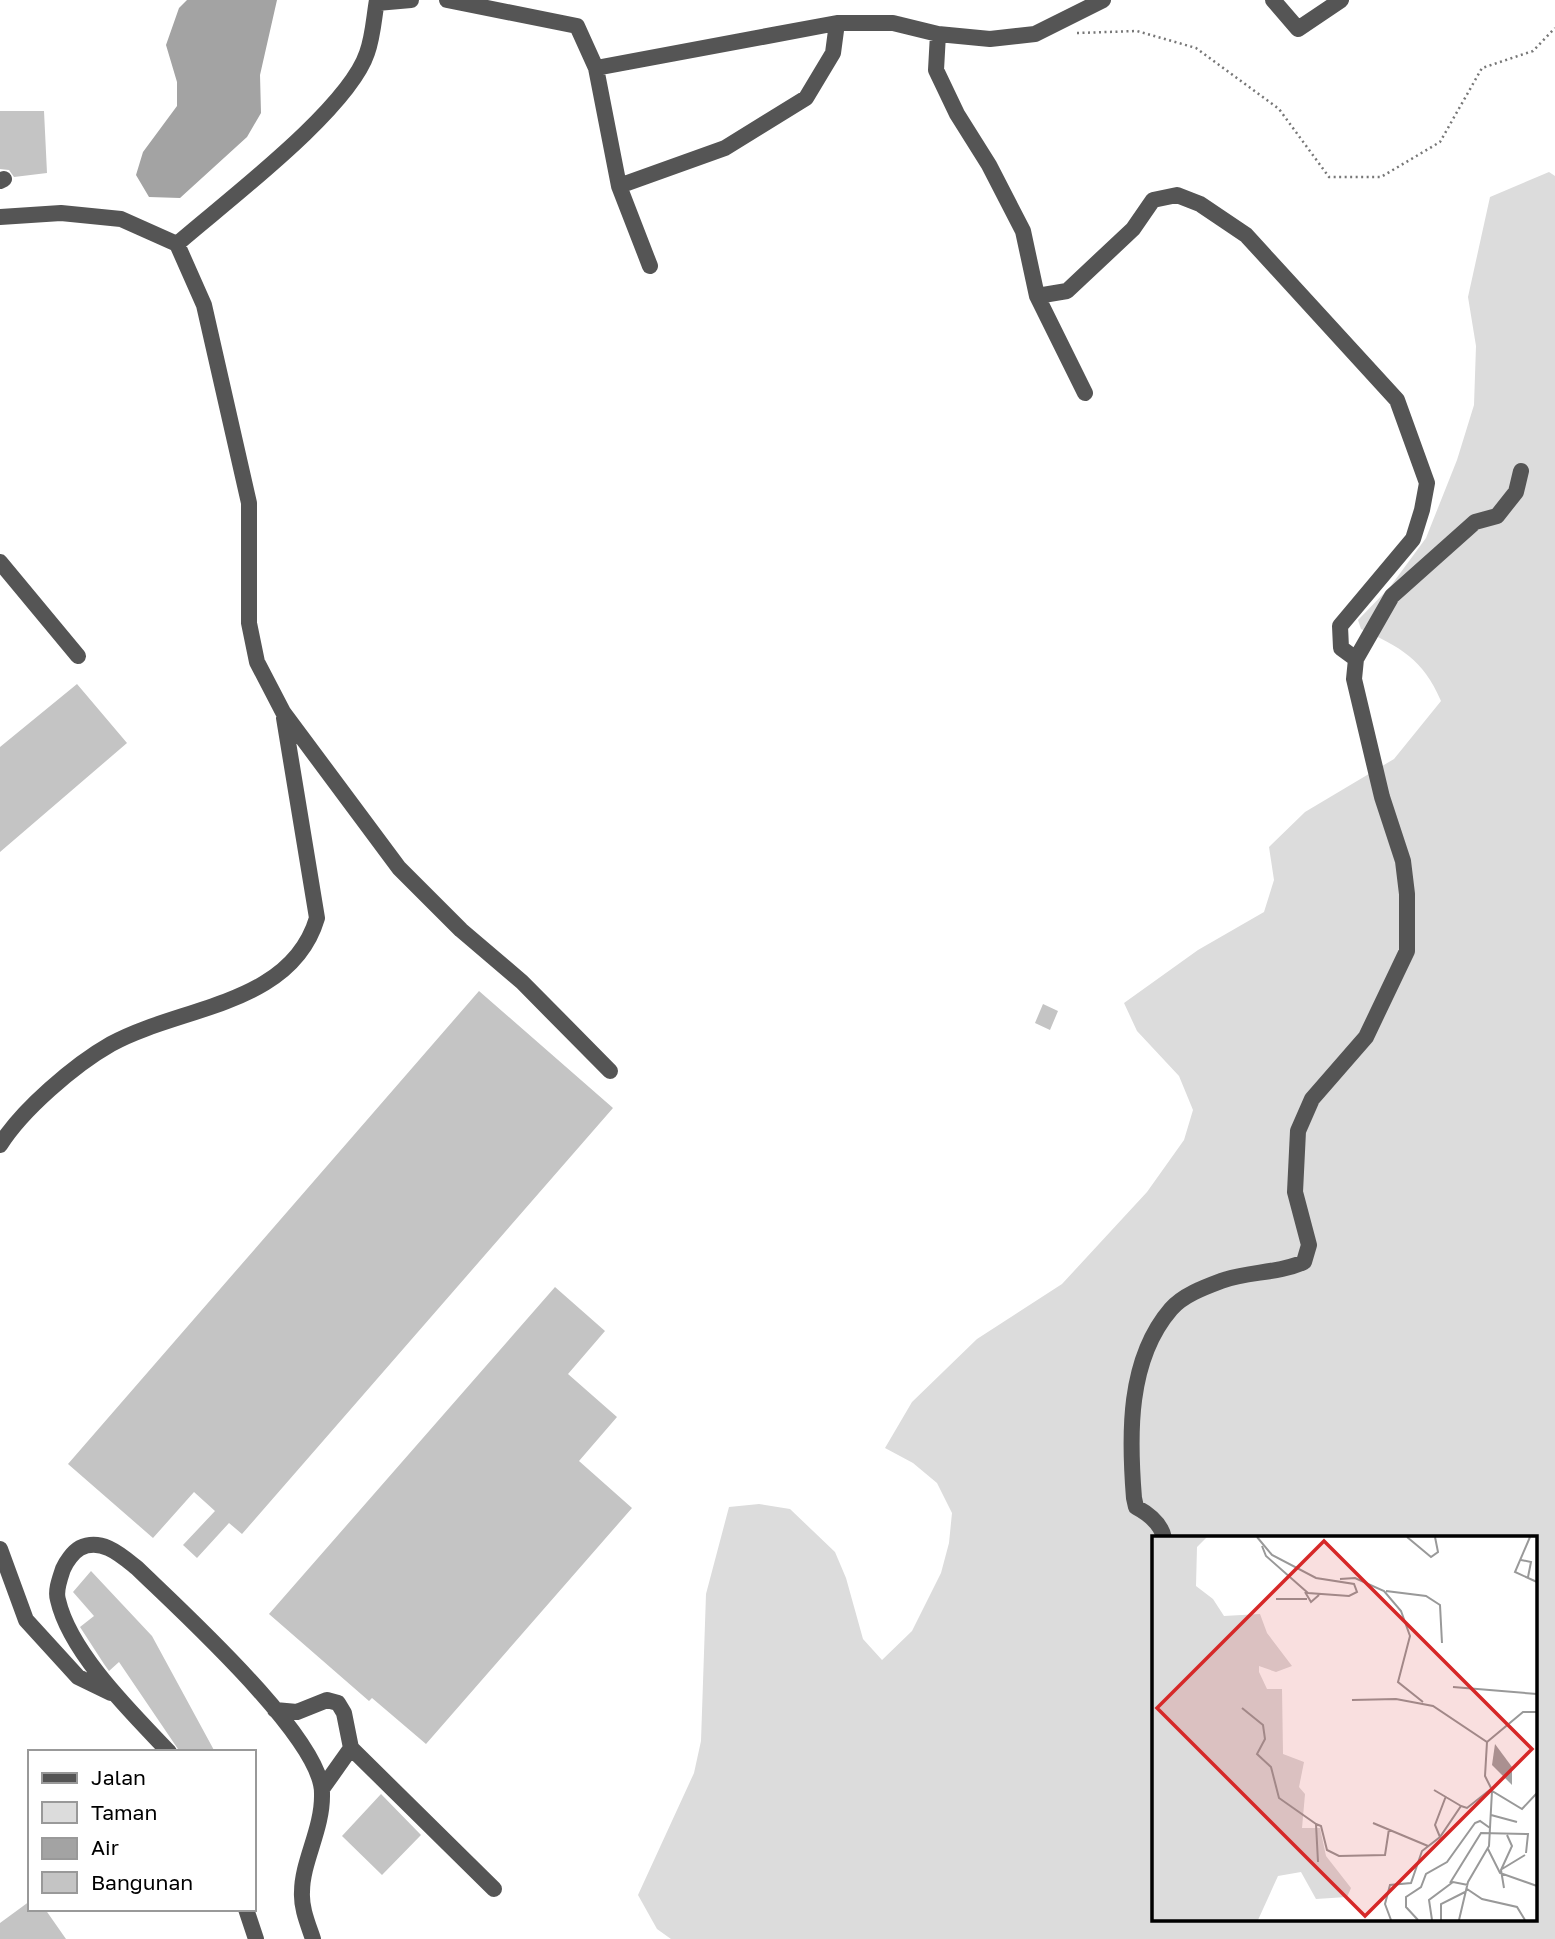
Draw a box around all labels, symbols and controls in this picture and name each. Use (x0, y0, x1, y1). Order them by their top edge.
inset map (1152, 1536, 1538, 1922)
legend (28, 1750, 256, 1911)
text: Jalan (91, 1764, 146, 1790)
text: Taman (91, 1799, 157, 1825)
text: Air (91, 1834, 119, 1860)
text: Bangunan (91, 1869, 193, 1895)

